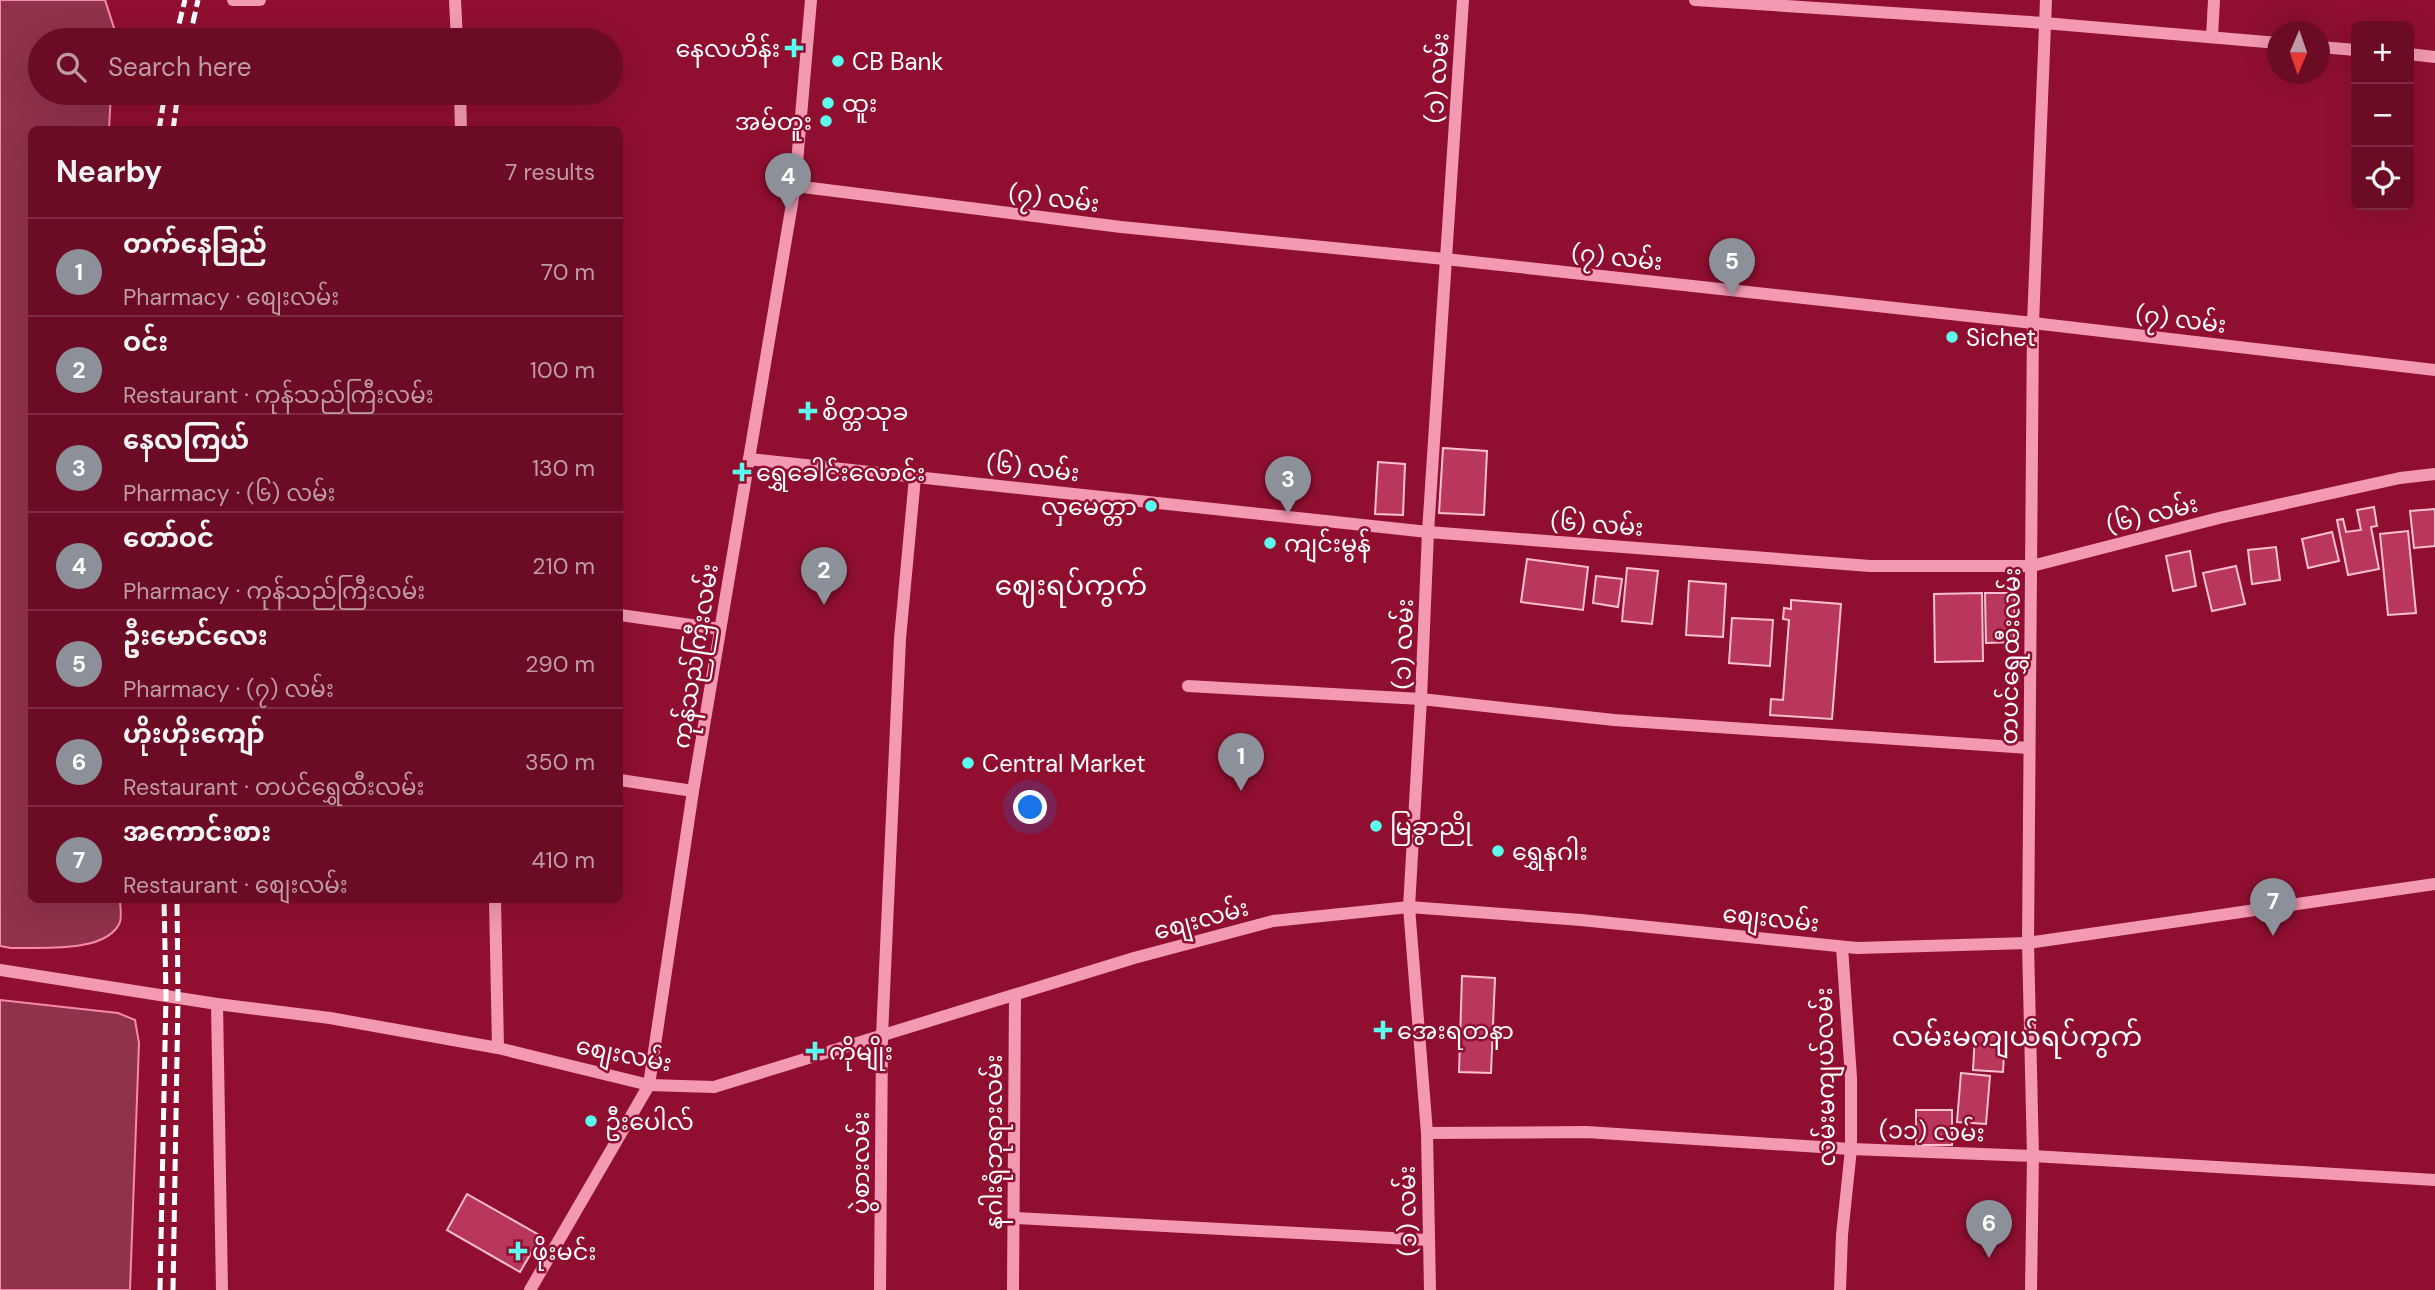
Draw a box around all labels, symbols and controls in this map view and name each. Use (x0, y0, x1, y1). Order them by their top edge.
north arrow (2267, 21, 2330, 84)
map controls (2351, 21, 2414, 210)
button: + (2351, 21, 2414, 84)
search box (28, 28, 623, 105)
street label: (၁) လမ်း (1418, 32, 1456, 124)
place label: နေလဟိန်း (676, 33, 780, 68)
marker: နေလဟိန်း (786, 40, 802, 56)
place label: CB Bank (852, 46, 943, 77)
icon: search (52, 48, 90, 86)
text: Search here (108, 50, 251, 84)
marker: CB Bank (830, 53, 846, 69)
button: − (2351, 84, 2414, 147)
place label: ထူး (842, 88, 877, 123)
marker: ထူး (820, 95, 836, 111)
place label: အမ်တူး (735, 106, 812, 141)
marker: အမ်တူး (818, 113, 834, 129)
button: locate (2351, 147, 2414, 210)
text: Nearby (56, 152, 162, 191)
pin: 4 (765, 153, 811, 211)
text: 7 results (505, 157, 595, 187)
street label: (၇) လမ်း (1006, 177, 1101, 223)
text: တက်နေခြည် (123, 227, 267, 261)
street label: (၇) လမ်း (1570, 237, 1664, 281)
pin: 5 (1709, 238, 1755, 296)
text: 1 (75, 257, 83, 287)
text: 70 m (541, 257, 595, 287)
text: Pharmacy · စျေးလမ်း (123, 282, 339, 312)
street label: (၇) လမ်း (2133, 298, 2228, 344)
place label: Sichet (1966, 322, 2036, 353)
text: ဝင်း (123, 325, 168, 359)
marker: Sichet (1944, 329, 1960, 345)
text: 2 (72, 355, 86, 385)
text: 100 m (530, 355, 595, 385)
text: Restaurant · ကုန်သည်ကြီးလမ်း (123, 380, 434, 410)
place label: စိတ္တသုခ (822, 396, 908, 431)
marker: စိတ္တသုခ (800, 403, 816, 419)
text: နေလကြယ် (123, 423, 249, 457)
street label: (၆) လမ်း (985, 448, 1081, 488)
text: 3 (72, 453, 86, 483)
text: 130 m (532, 453, 595, 483)
pin: 3 (1265, 456, 1311, 514)
place label: ရွှေခေါင်းလောင်း (756, 457, 925, 492)
marker: ရွှေခေါင်းလောင်း (734, 464, 750, 480)
text: Pharmacy · (၆) လမ်း (123, 478, 336, 508)
street label: (၆) လမ်း (2103, 488, 2201, 540)
place label: လှမေတ္တာ (1041, 491, 1137, 526)
marker: လှမေတ္တာ (1143, 498, 1159, 514)
street label: (၆) လမ်း (1549, 505, 1645, 543)
text: တော်ဝင် (123, 521, 214, 555)
place label: ကျင်းမွန် (1284, 528, 1371, 563)
marker: ကျင်းမွန် (1262, 535, 1278, 551)
pin: 2 (801, 547, 847, 605)
text: 4 (72, 551, 86, 581)
text: 210 m (532, 551, 595, 581)
street label: ကုန်သည်ကြီးလမ်း (665, 561, 729, 751)
district label: ဈေးရပ်ကွက် (995, 567, 1147, 608)
street label: တပင်ရွှေထီးလမ်း (1993, 567, 2031, 745)
text: Pharmacy · ကုန်သည်ကြီးလမ်း (123, 576, 425, 606)
street label: (၁) လမ်း (1386, 598, 1420, 690)
text: ဦးမောင်လေး (123, 619, 268, 653)
text: 5 (72, 649, 86, 679)
text: 290 m (525, 649, 595, 679)
text: Pharmacy · (၇) လမ်း (123, 674, 334, 704)
text: ဟိုးဟိုးကျော် (123, 717, 265, 751)
pin: 1 (1218, 733, 1264, 791)
text: 6 (72, 747, 86, 777)
text: 350 m (525, 747, 595, 777)
place label: Central Market (982, 748, 1146, 779)
marker: Central Market (960, 755, 976, 771)
text: Restaurant · တပင်ရွှေထီးလမ်း (123, 772, 424, 802)
your location (1013, 790, 1047, 824)
place label: မြခွာညို (1390, 811, 1473, 846)
text: အကောင်းစား (123, 815, 271, 849)
marker: မြခွာညို (1368, 818, 1384, 834)
place label: ရွှေနဂါး (1512, 836, 1588, 871)
marker: ရွှေနဂါး (1490, 843, 1506, 859)
text: 7 (73, 845, 85, 875)
text: 410 m (532, 845, 595, 875)
text: Restaurant · စျေးလမ်း (123, 870, 348, 900)
pin: 7 (2250, 878, 2296, 936)
street label: စျေးလမ်း (1150, 891, 1253, 950)
street label: စျေးလမ်း (1721, 898, 1821, 942)
street label: လမ်းမကျယ်လမ်း (1808, 987, 1846, 1167)
place label: အေးရတနာ (1397, 1015, 1514, 1050)
district label: လမ်းမကျယ်ရပ်ကွက် (1892, 1018, 2142, 1059)
marker: အေးရတနာ (1375, 1022, 1391, 1038)
street label: စျေးလမ်း (573, 1030, 675, 1082)
place label: ကိုမျိုး (829, 1036, 893, 1071)
marker: ကိုမျိုး (807, 1043, 823, 1059)
street label: နဂါးရုံဘုရားလမ်း (978, 1054, 1013, 1230)
place label: ဦးပေါလ် (605, 1106, 694, 1141)
street label: ပွဲစားလမ်း (845, 1111, 879, 1215)
marker: ဦးပေါလ် (583, 1113, 599, 1129)
street label: (၁၁) လမ်း (1879, 1114, 1985, 1148)
street label: (၁) လမ်း (1391, 1165, 1423, 1257)
pin: 6 (1966, 1200, 2012, 1258)
place label: ဖိုးမင်း (532, 1236, 597, 1271)
marker: ဖိုးမင်း (510, 1243, 526, 1259)

